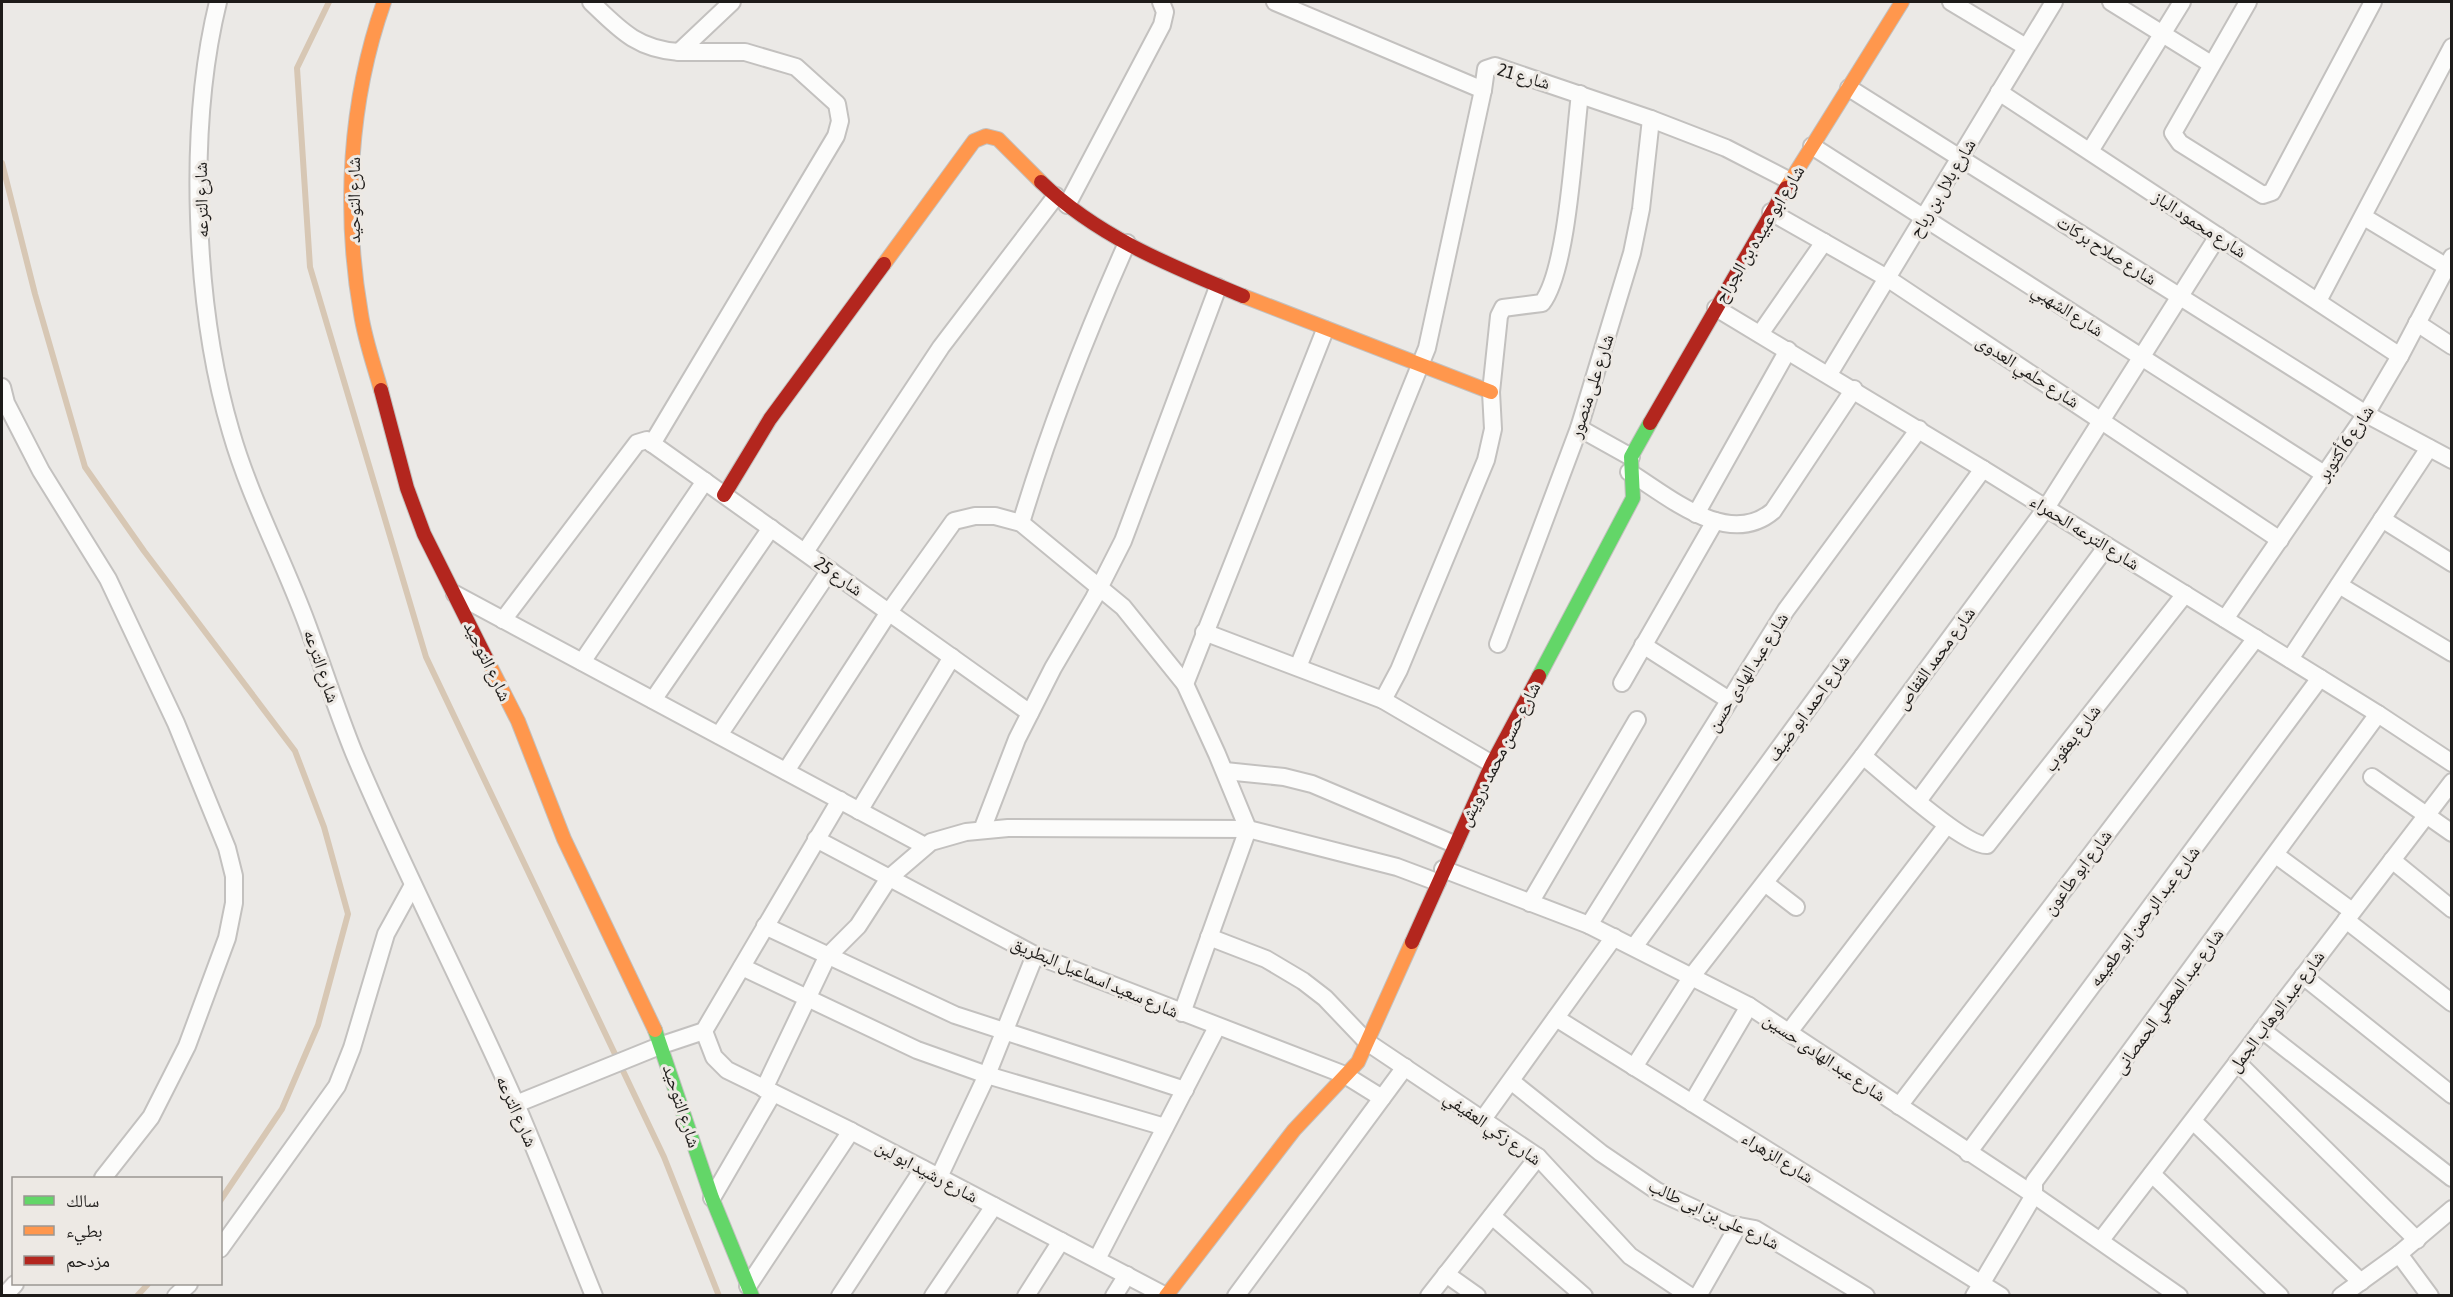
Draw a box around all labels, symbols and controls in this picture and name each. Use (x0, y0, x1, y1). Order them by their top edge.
street label: شارع 21 (1495, 59, 1553, 94)
street label: شارع بلال بن رباح (1904, 135, 1981, 242)
street label: شارع التوحيد (343, 157, 365, 243)
street label: شارع ابو عبيده بن الجراح (1710, 161, 1810, 308)
street label: شارع الترعه (190, 162, 213, 238)
street label: شارع محمود الباز (2148, 185, 2251, 263)
street label: شارع صلاح بركات (2052, 211, 2161, 291)
street label: شارع الشهبي (2026, 279, 2108, 345)
street label: شارع حلمي العدوى (1970, 330, 2083, 416)
street label: شارع على منصور (1564, 331, 1619, 442)
street label: شارع 6 أكتوبر (2312, 401, 2379, 486)
street label: شارع الترعه الحمراء (2026, 490, 2144, 575)
street label: شارع 25 (810, 552, 867, 601)
street label: شارع محمد القفاص (1891, 603, 1980, 714)
street label: شارع عبد الهادى حسن (1702, 609, 1793, 736)
street label: شارع التوحيد (459, 618, 516, 705)
street label: شارع الترعه (299, 627, 344, 706)
street label: شارع احمد ابو ضيف (1762, 651, 1854, 766)
street label: شارع حسن محمد درويش (1454, 678, 1545, 830)
street label: شارع يعقوب (2039, 700, 2106, 776)
street label: شارع ابو طاعون (2038, 825, 2117, 919)
street label: شارع عبد الرحمن ابو طعيمه (2084, 841, 2205, 991)
street label: شارع عبد المعطي الحمصانى (2108, 924, 2232, 1080)
street label: شارع سعيد اسماعيل البطريق (1008, 932, 1182, 1023)
street label: شارع عبد الوهاب الجمل (2223, 946, 2329, 1077)
street label: شارع عبد الهادى حسين (1759, 1008, 1890, 1107)
street label: شارع التوحيد (658, 1062, 705, 1151)
street label: شارع الترعه (491, 1072, 542, 1150)
street label: شارع زكي العفيفي (1438, 1087, 1546, 1173)
street label: شارع الزهراء (1738, 1127, 1818, 1188)
street label: شارع رشيد ابو لبن (872, 1135, 982, 1208)
street label: شارع على بن ابى طالب (1645, 1174, 1783, 1254)
legend (12, 1177, 222, 1285)
text: سالك (66, 1190, 99, 1211)
text: بطيء (66, 1220, 103, 1246)
text: مزدحم (66, 1250, 110, 1273)

